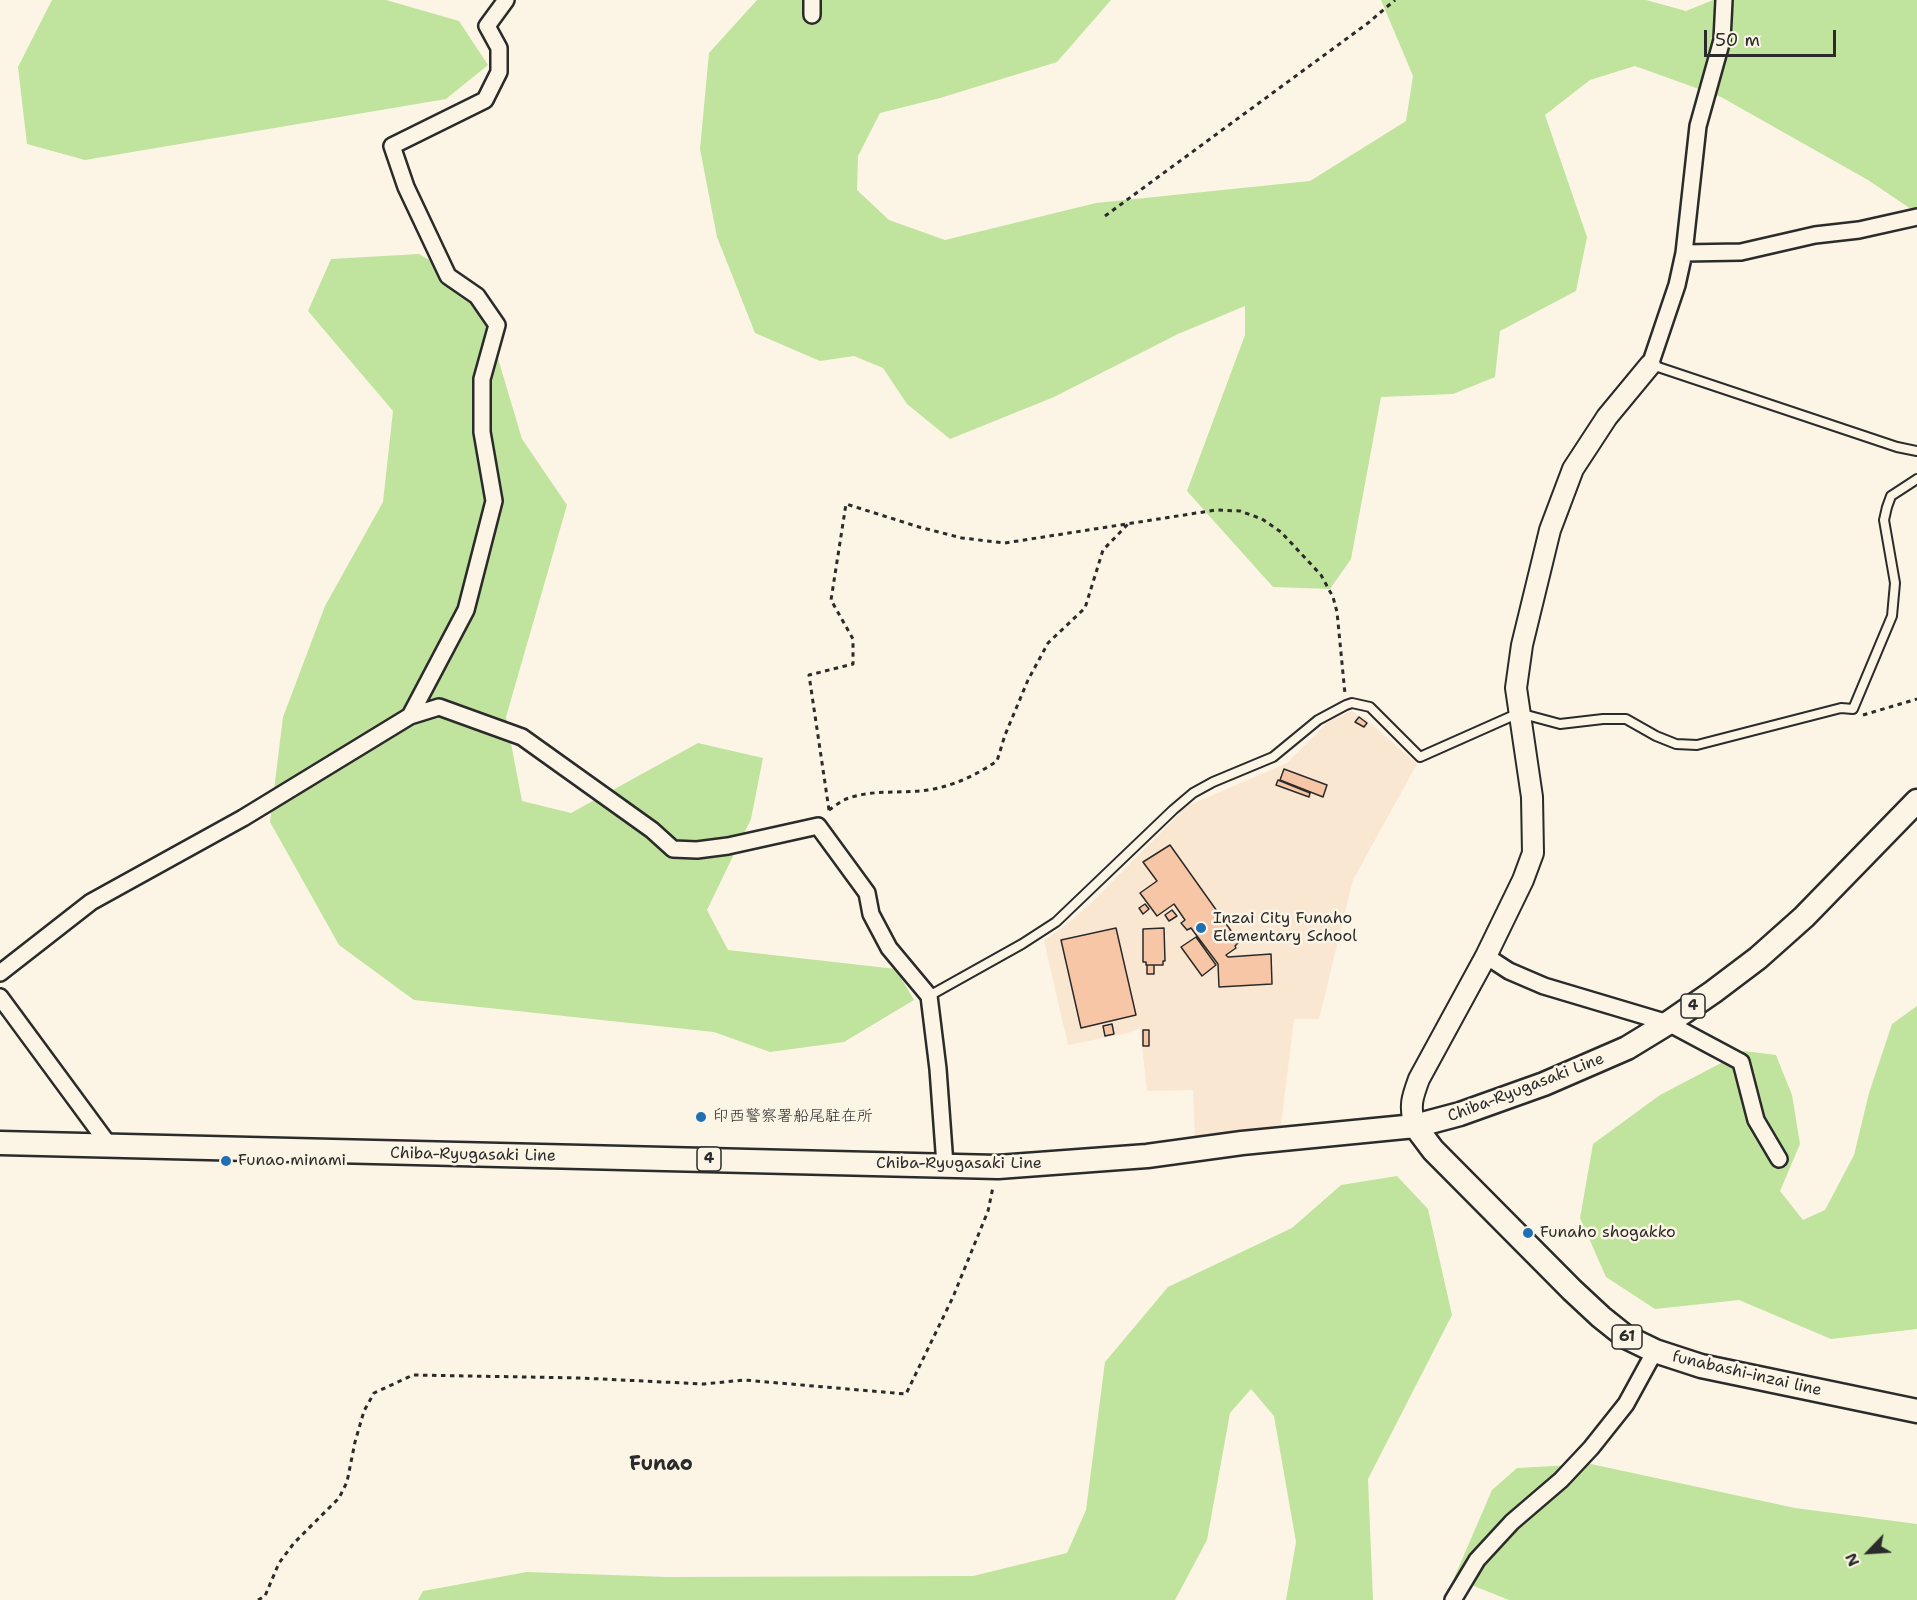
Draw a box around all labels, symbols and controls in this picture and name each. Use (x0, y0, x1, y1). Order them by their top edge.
scale bar (1707, 18, 1839, 56)
text: 50 m (1715, 28, 1760, 52)
place label: Inzai City Funaho Elementary School (1213, 909, 1357, 947)
marker: Inzai City Funaho Elementary School (1194, 921, 1208, 935)
road number: 4 (1681, 994, 1705, 1018)
street label: Chiba-Ryugasaki Line (1445, 1049, 1607, 1127)
place label: 印西警察署船尾駐在所 (713, 1107, 873, 1127)
marker: 印西警察署船尾駐在所 (694, 1110, 708, 1124)
street label: Chiba-Ryugasaki Line (390, 1144, 556, 1166)
road number: 4 (697, 1147, 721, 1171)
place label: Funao minami (238, 1151, 346, 1171)
marker: Funao minami (219, 1154, 233, 1168)
street label: Chiba-Ryugasaki Line (876, 1154, 1042, 1174)
place label: Funaho shogakko (1540, 1223, 1676, 1243)
marker: Funaho shogakko (1521, 1226, 1535, 1240)
road number: 61 (1612, 1325, 1642, 1349)
street label: funabashi-inzai line (1671, 1347, 1823, 1401)
district label: Funao (629, 1453, 693, 1477)
north arrow (1839, 1522, 1899, 1582)
text: N (1840, 1550, 1864, 1570)

